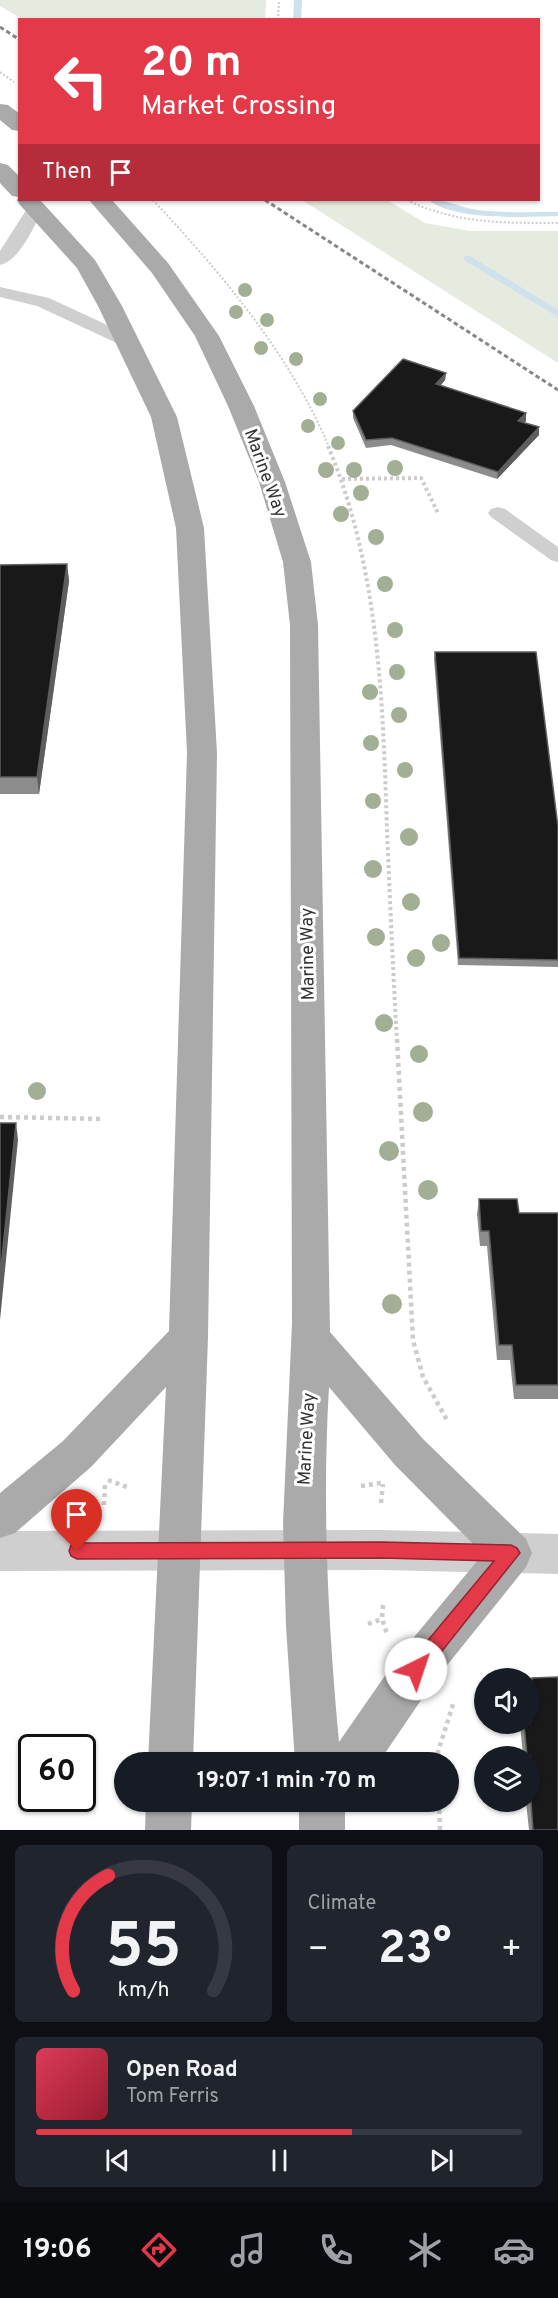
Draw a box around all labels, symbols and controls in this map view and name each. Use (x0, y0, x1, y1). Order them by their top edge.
text: 20 m (141, 38, 242, 91)
icon: left (42, 42, 120, 120)
text: Market Crossing (141, 90, 336, 124)
icon: arrive (104, 156, 137, 189)
text: Then (42, 159, 92, 186)
street label: Marine Way (238, 426, 291, 521)
street label: Marine Way (296, 907, 321, 1001)
street label: Marine Way (294, 1392, 321, 1486)
pin (51, 1489, 102, 1551)
icon: arrive (60, 1498, 93, 1531)
position arrow (384, 1637, 448, 1701)
map controls (474, 1668, 540, 1812)
button: sound (474, 1668, 540, 1734)
speed limit sign: 60 (18, 1734, 96, 1812)
button: layers (474, 1746, 540, 1812)
text: 19:07 · 1 min · 70 m (197, 1768, 376, 1795)
text: Climate (308, 1891, 376, 1917)
text: 55 (105, 1910, 181, 1989)
text: 23° (378, 1922, 451, 1979)
text: − (308, 1930, 329, 1972)
text: + (501, 1930, 522, 1972)
text: km/h (117, 1977, 169, 2004)
text: Open Road (126, 2057, 238, 2084)
text: Tom Ferris (126, 2084, 219, 2110)
icon: previous (101, 2144, 134, 2177)
icon: pause (263, 2144, 296, 2177)
icon: next (425, 2144, 458, 2177)
icon: directions (138, 2229, 180, 2271)
icon: music (227, 2229, 269, 2271)
icon: phone (315, 2229, 357, 2271)
icon: climate (404, 2229, 446, 2271)
icon: car (493, 2229, 535, 2271)
text: 19:06 (23, 2233, 92, 2267)

